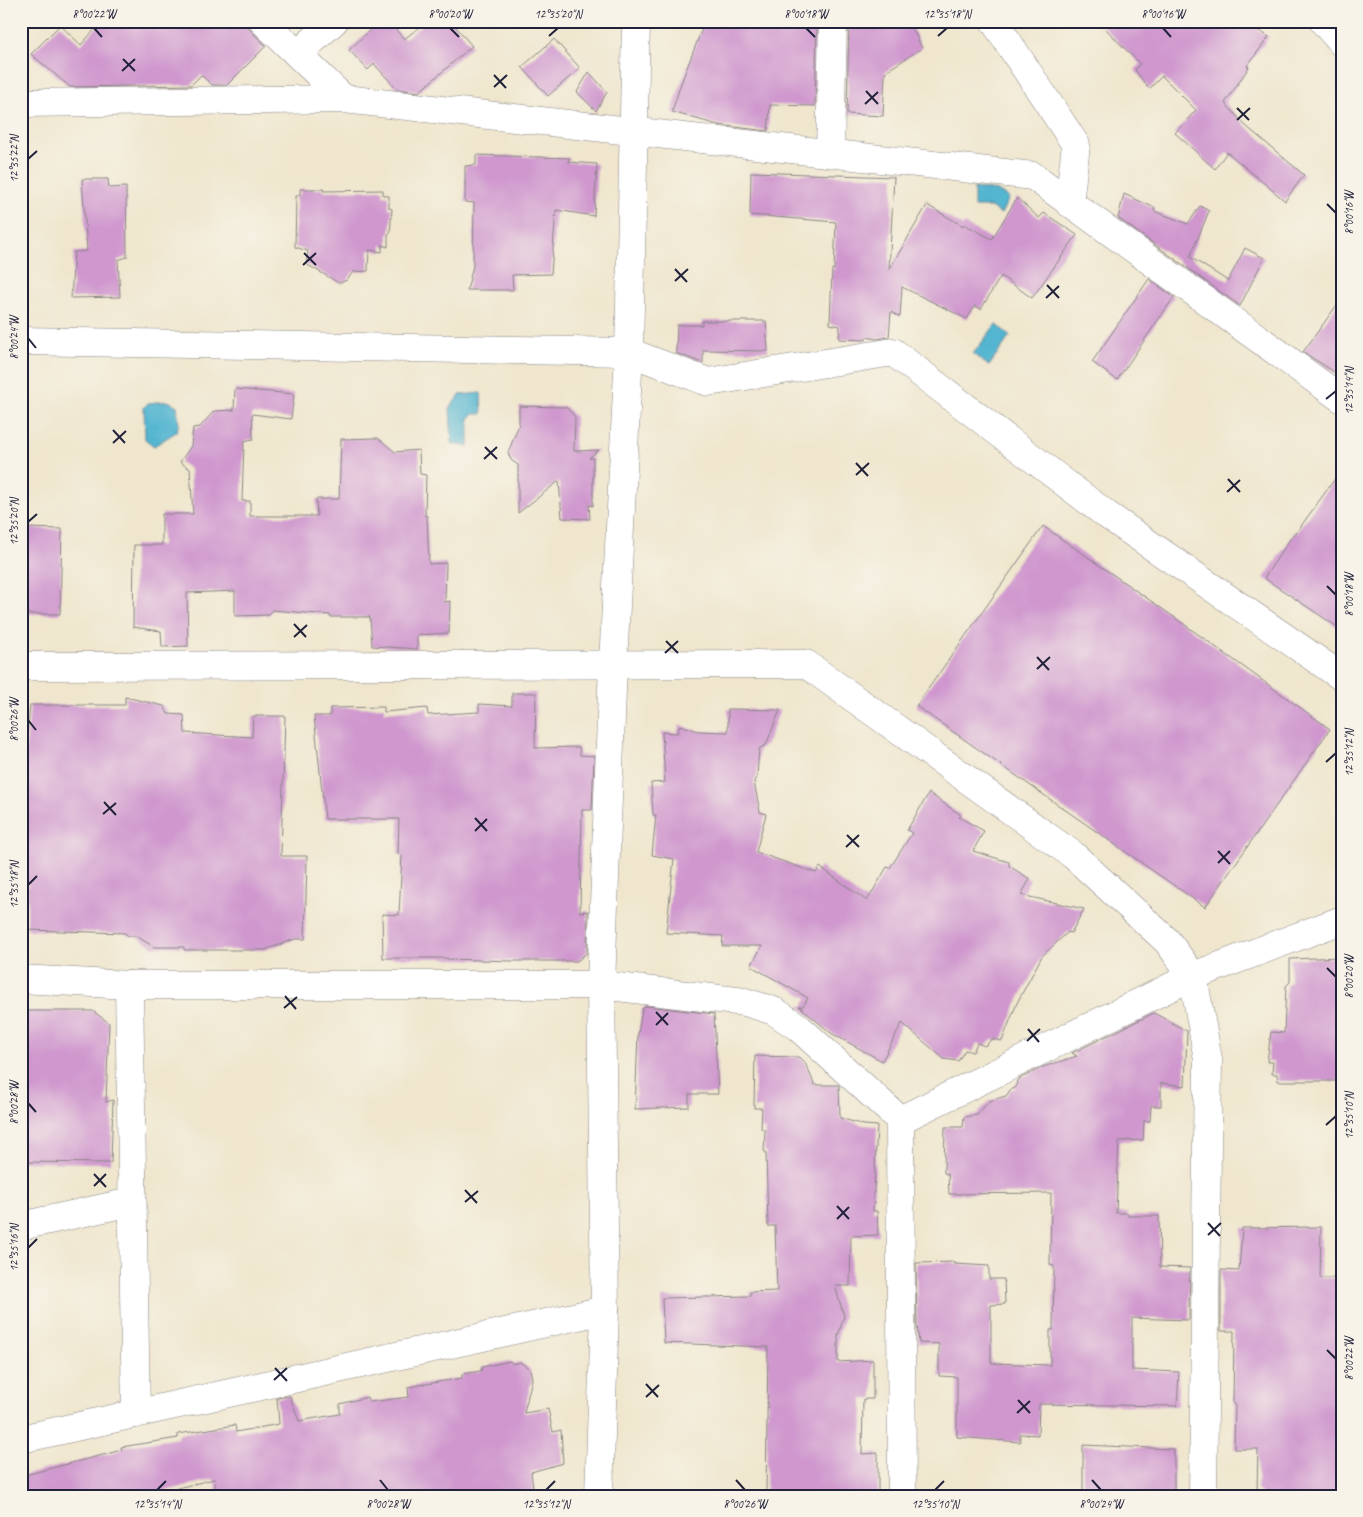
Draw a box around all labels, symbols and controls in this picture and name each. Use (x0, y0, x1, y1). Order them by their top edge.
text: 8°00'22"W (72, 6, 118, 22)
text: 8°00'20"W (428, 6, 474, 22)
text: 12°35'20"N (534, 6, 583, 22)
text: 8°00'18"W (784, 6, 830, 22)
text: 12°35'18"N (923, 6, 972, 22)
text: 8°00'16"W (1141, 6, 1187, 22)
text: 12°35'22"N (6, 134, 22, 183)
text: 8°00'16"W (1341, 189, 1357, 235)
text: 8°00'24"W (6, 314, 22, 360)
text: 12°35'14"N (1341, 366, 1357, 415)
text: 12°35'20"N (6, 497, 22, 546)
text: 8°00'18"W (1341, 571, 1357, 617)
text: 8°00'26"W (6, 696, 22, 742)
text: 12°35'12"N (1341, 728, 1357, 777)
text: 12°35'18"N (6, 860, 22, 909)
text: 8°00'20"W (1341, 953, 1357, 999)
text: 8°00'28"W (6, 1079, 22, 1125)
text: 12°35'10"N (1341, 1091, 1357, 1140)
text: 12°35'16"N (6, 1223, 22, 1272)
text: 8°00'22"W (1341, 1335, 1357, 1381)
text: 12°35'14"N (133, 1496, 182, 1512)
text: 8°00'28"W (366, 1496, 412, 1512)
text: 12°35'12"N (522, 1496, 571, 1512)
text: 8°00'26"W (723, 1496, 769, 1512)
text: 12°35'10"N (911, 1496, 960, 1512)
text: 8°00'24"W (1079, 1496, 1125, 1512)

